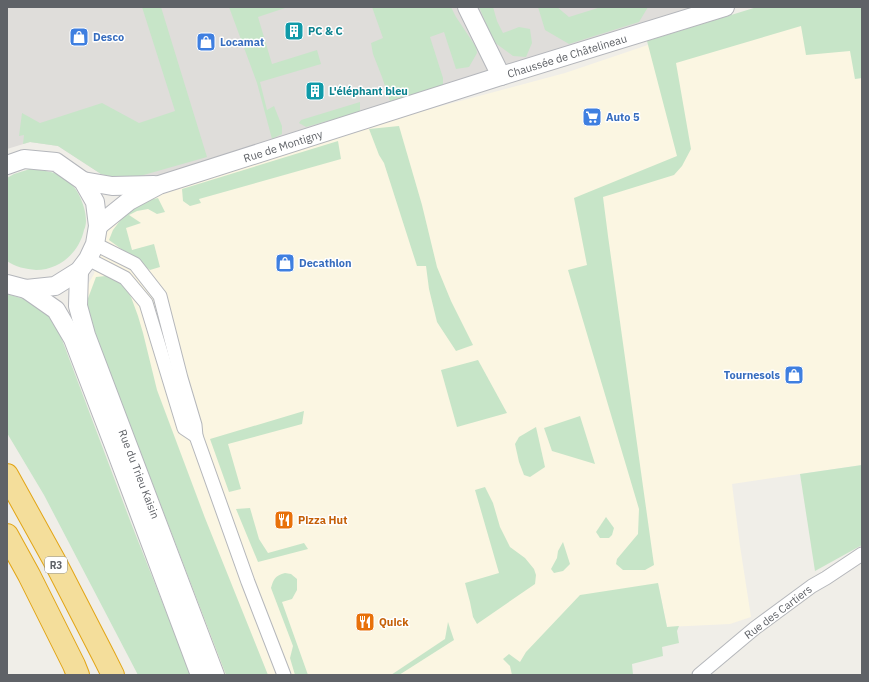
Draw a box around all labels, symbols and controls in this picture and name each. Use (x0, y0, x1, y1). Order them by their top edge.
building icon: PC & C (283, 20, 305, 42)
place label: PC & C (308, 24, 343, 38)
shop icon: Desco (68, 26, 90, 48)
place label: Desco (93, 30, 124, 44)
shop icon: Locamat (195, 31, 217, 53)
street label: Chaussée de Châtelineau (505, 31, 629, 81)
place label: Locamat (220, 35, 264, 49)
building icon: L'éléphant bleu (304, 80, 326, 102)
place label: L'éléphant bleu (329, 84, 408, 98)
supermarket icon: Auto 5 (581, 106, 603, 128)
place label: Auto 5 (606, 110, 640, 124)
street label: Rue de Montigny (242, 126, 325, 165)
shop icon: Decathlon (274, 252, 296, 274)
place label: Decathlon (299, 256, 352, 270)
shop icon: Tournesols (783, 364, 805, 386)
place label: Tournesols (724, 368, 780, 382)
street label: Rue du Trieu Kaisin (116, 427, 162, 521)
restaurant icon: Pizza Hut (273, 509, 295, 531)
place label: Pizza Hut (298, 513, 347, 527)
road number: R3 (45, 557, 67, 573)
street label: Rue des Cartiers (741, 582, 815, 642)
restaurant icon: Quick (354, 611, 376, 633)
place label: Quick (379, 615, 409, 629)

